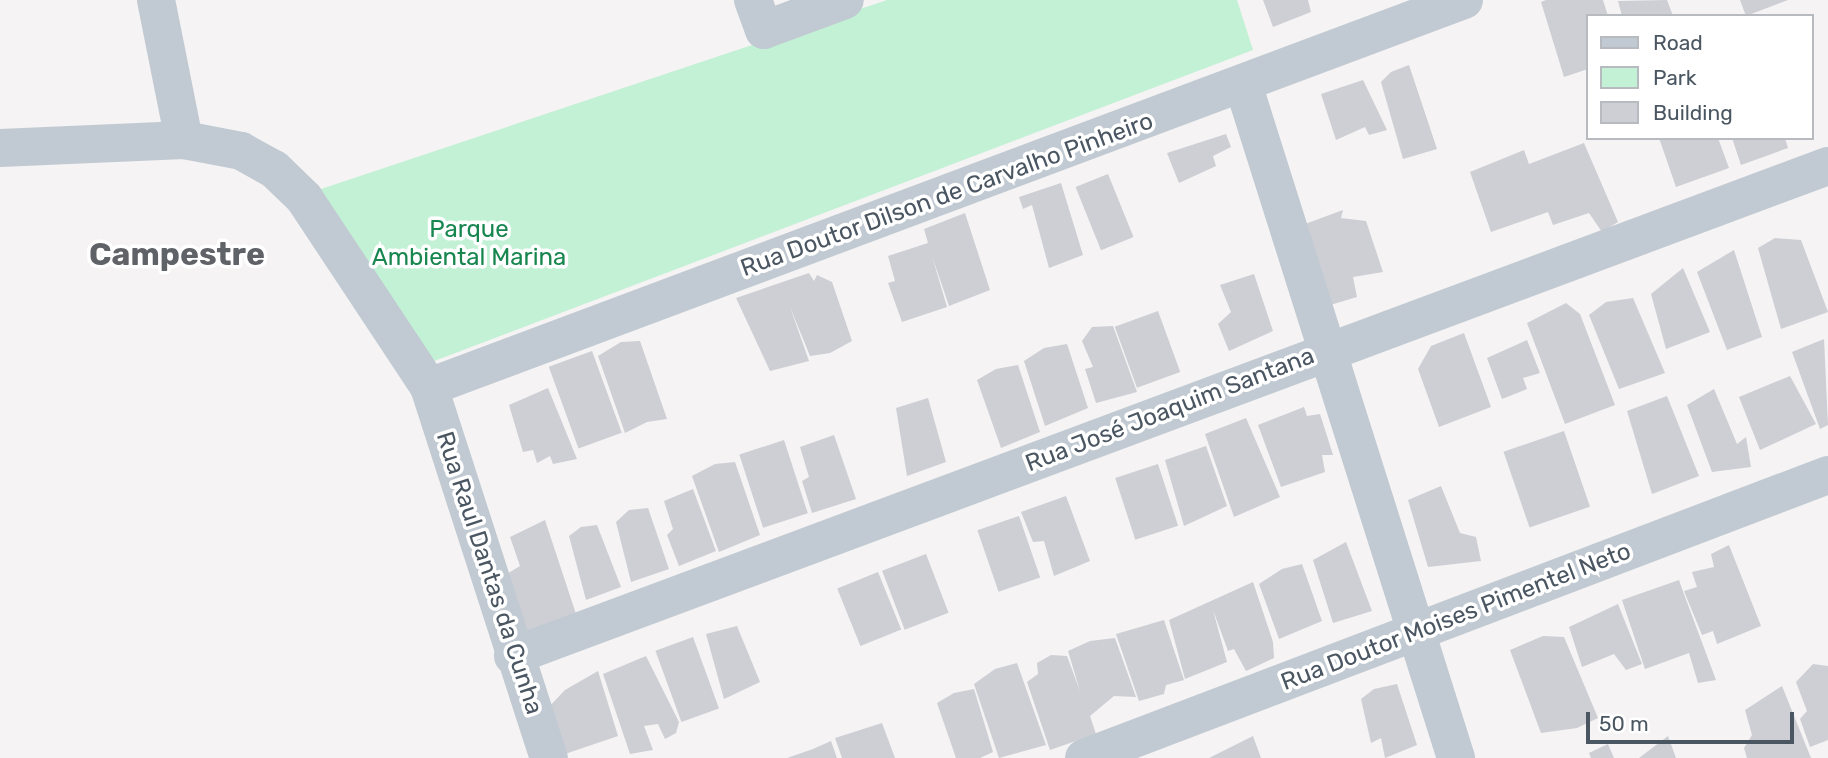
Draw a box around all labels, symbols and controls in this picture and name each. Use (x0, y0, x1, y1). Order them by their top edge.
legend (1587, 14, 1814, 140)
text: Road (1653, 30, 1703, 55)
text: Park (1653, 65, 1697, 90)
text: Building (1653, 100, 1733, 125)
street label: Rua Doutor Dilson de Carvalho Pinheiro (737, 107, 1157, 283)
park label: Parque Ambiental Marina (372, 216, 566, 272)
district label: Campestre (89, 235, 265, 273)
street label: Rua José Joaquim Santana (1022, 342, 1318, 478)
street label: Rua Raul Dantas da Cunha (430, 428, 548, 718)
street label: Rua Doutor Moises Pimentel Neto (1277, 537, 1635, 697)
scale bar (1590, 698, 1798, 742)
text: 50 m (1599, 711, 1649, 736)

